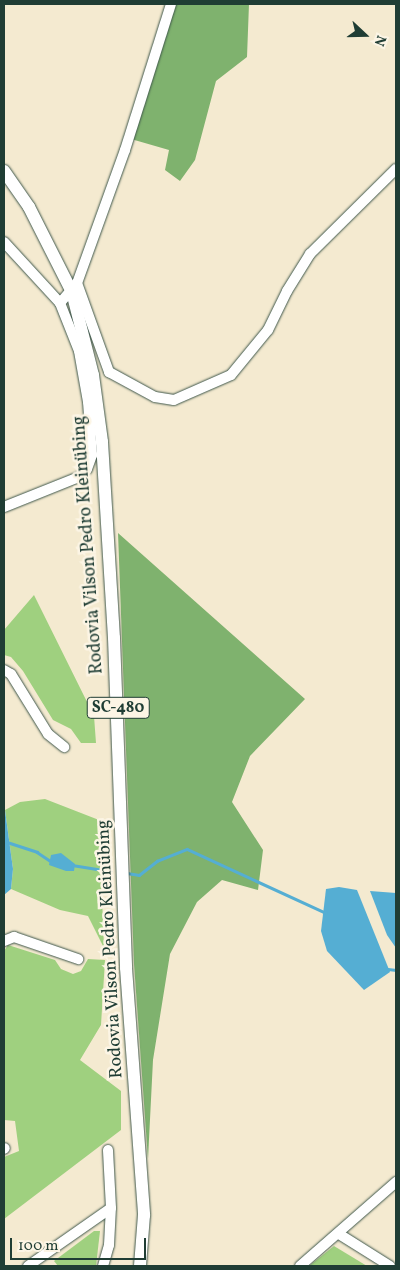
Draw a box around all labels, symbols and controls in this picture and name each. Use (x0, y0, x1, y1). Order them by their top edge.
north arrow (340, 10, 390, 60)
text: N (369, 32, 390, 49)
street label: Rodovia Vilson Pedro Kleinübing (69, 415, 109, 675)
road number: SC-480 (86, 694, 150, 721)
street label: Rodovia Vilson Pedro Kleinübing (93, 819, 129, 1079)
scale bar (12, 1228, 149, 1260)
text: 100 m (18, 1236, 58, 1257)

